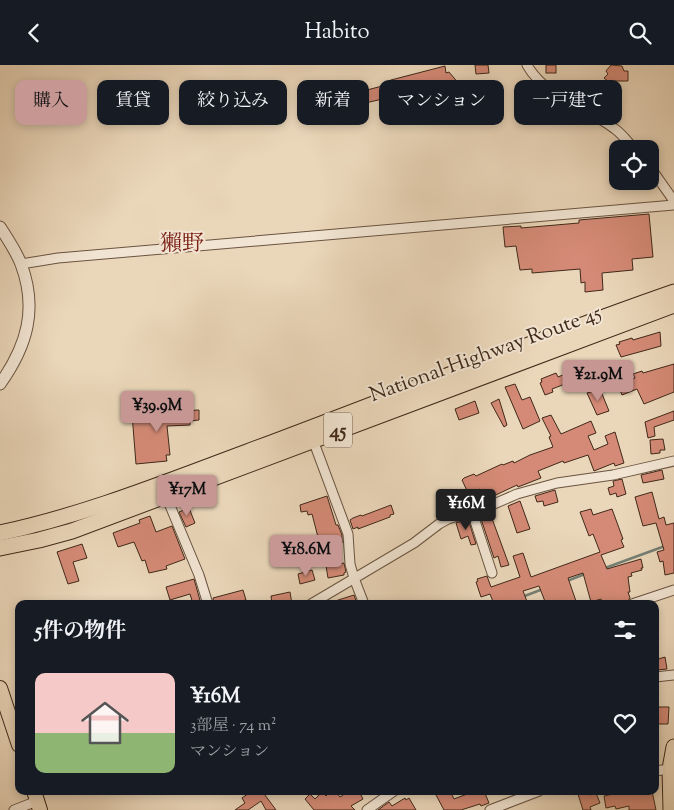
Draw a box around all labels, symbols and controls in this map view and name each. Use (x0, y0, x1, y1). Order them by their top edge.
text: Habito (304, 17, 370, 49)
icon: back (20, 19, 48, 47)
icon: search (626, 19, 654, 47)
chip: 購入 (15, 80, 87, 125)
chip: 賃貸 (97, 80, 169, 125)
chip: 絞り込み (179, 80, 287, 125)
chip: 新着 (297, 80, 369, 125)
chip: マンション (379, 80, 504, 125)
chip: 一戸建て (514, 80, 622, 125)
map controls (609, 140, 659, 190)
button: locate (609, 140, 659, 190)
district label: 獺野 (160, 229, 204, 261)
street label: National Highway Route 45 (365, 299, 606, 411)
pin: ¥21.9M (557, 359, 639, 402)
text: ¥21.9M (573, 364, 623, 387)
pin: ¥39.9M (116, 391, 198, 433)
text: ¥39.9M (132, 395, 182, 418)
road number: 45 (324, 413, 352, 447)
pin: ¥17M (157, 475, 217, 517)
text: ¥17M (168, 479, 206, 502)
pin: ¥16M (436, 489, 496, 531)
text: ¥16M (447, 493, 485, 516)
pin: ¥18.6M (265, 535, 347, 577)
text: ¥18.6M (281, 539, 331, 562)
icon: filters (611, 616, 639, 644)
text: 5件の物件 (35, 617, 126, 647)
text: ¥16M (190, 682, 240, 712)
icon: home (75, 693, 135, 753)
icon: heart (611, 709, 639, 737)
text: 3部屋 · 74 m² (190, 715, 276, 738)
text: マンション (190, 741, 269, 764)

